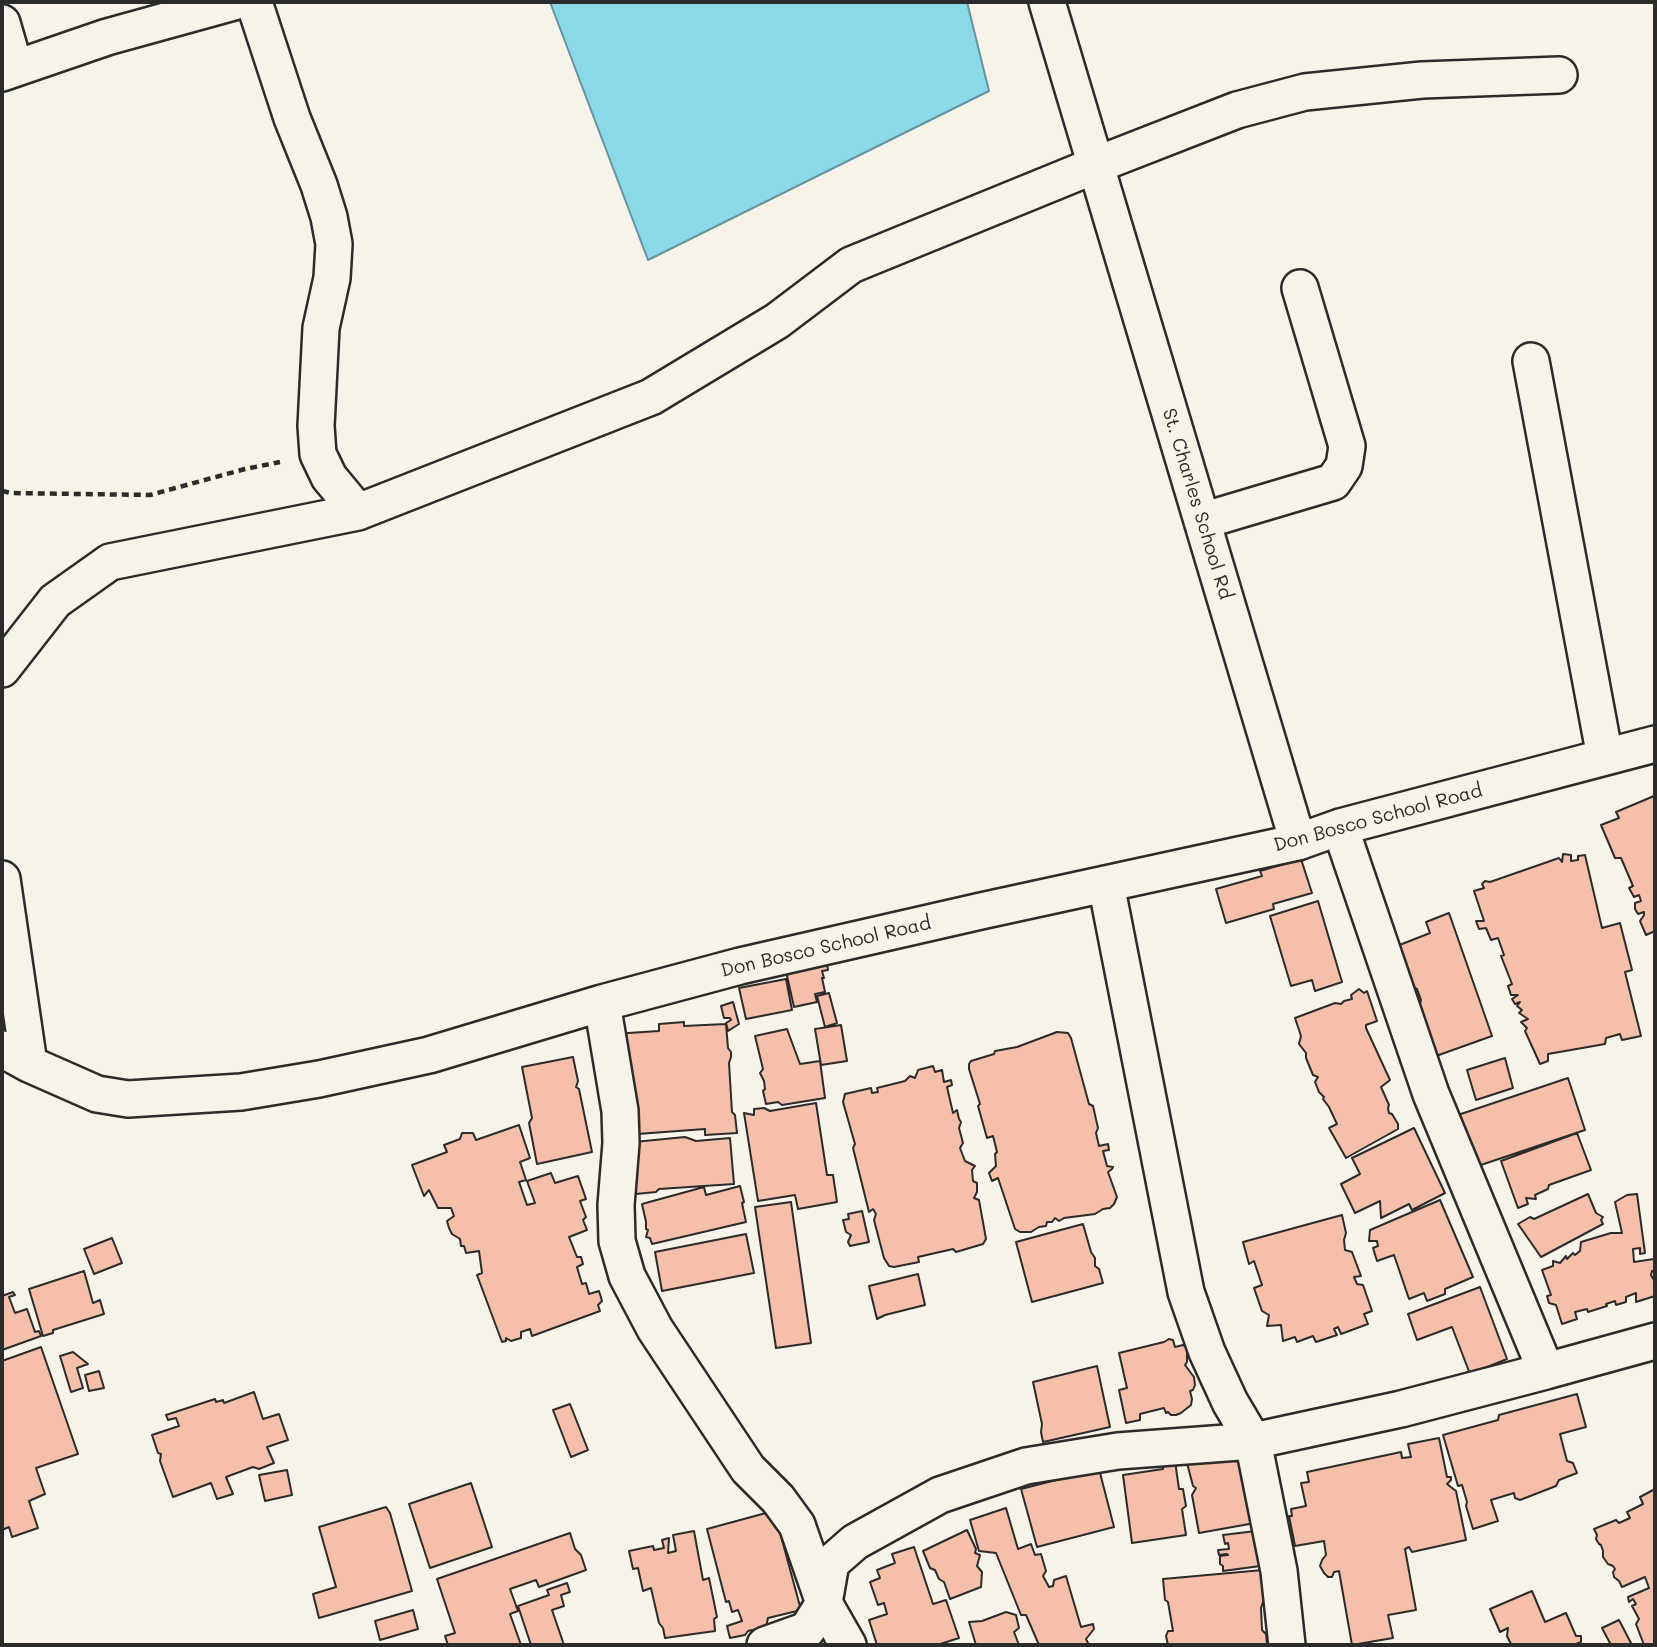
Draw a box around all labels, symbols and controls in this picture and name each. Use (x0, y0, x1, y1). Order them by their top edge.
street label: St. Charles School Rd (1157, 406, 1237, 602)
street label: Don Bosco School Road (1271, 779, 1485, 857)
street label: Don Bosco School Road (719, 912, 933, 982)

